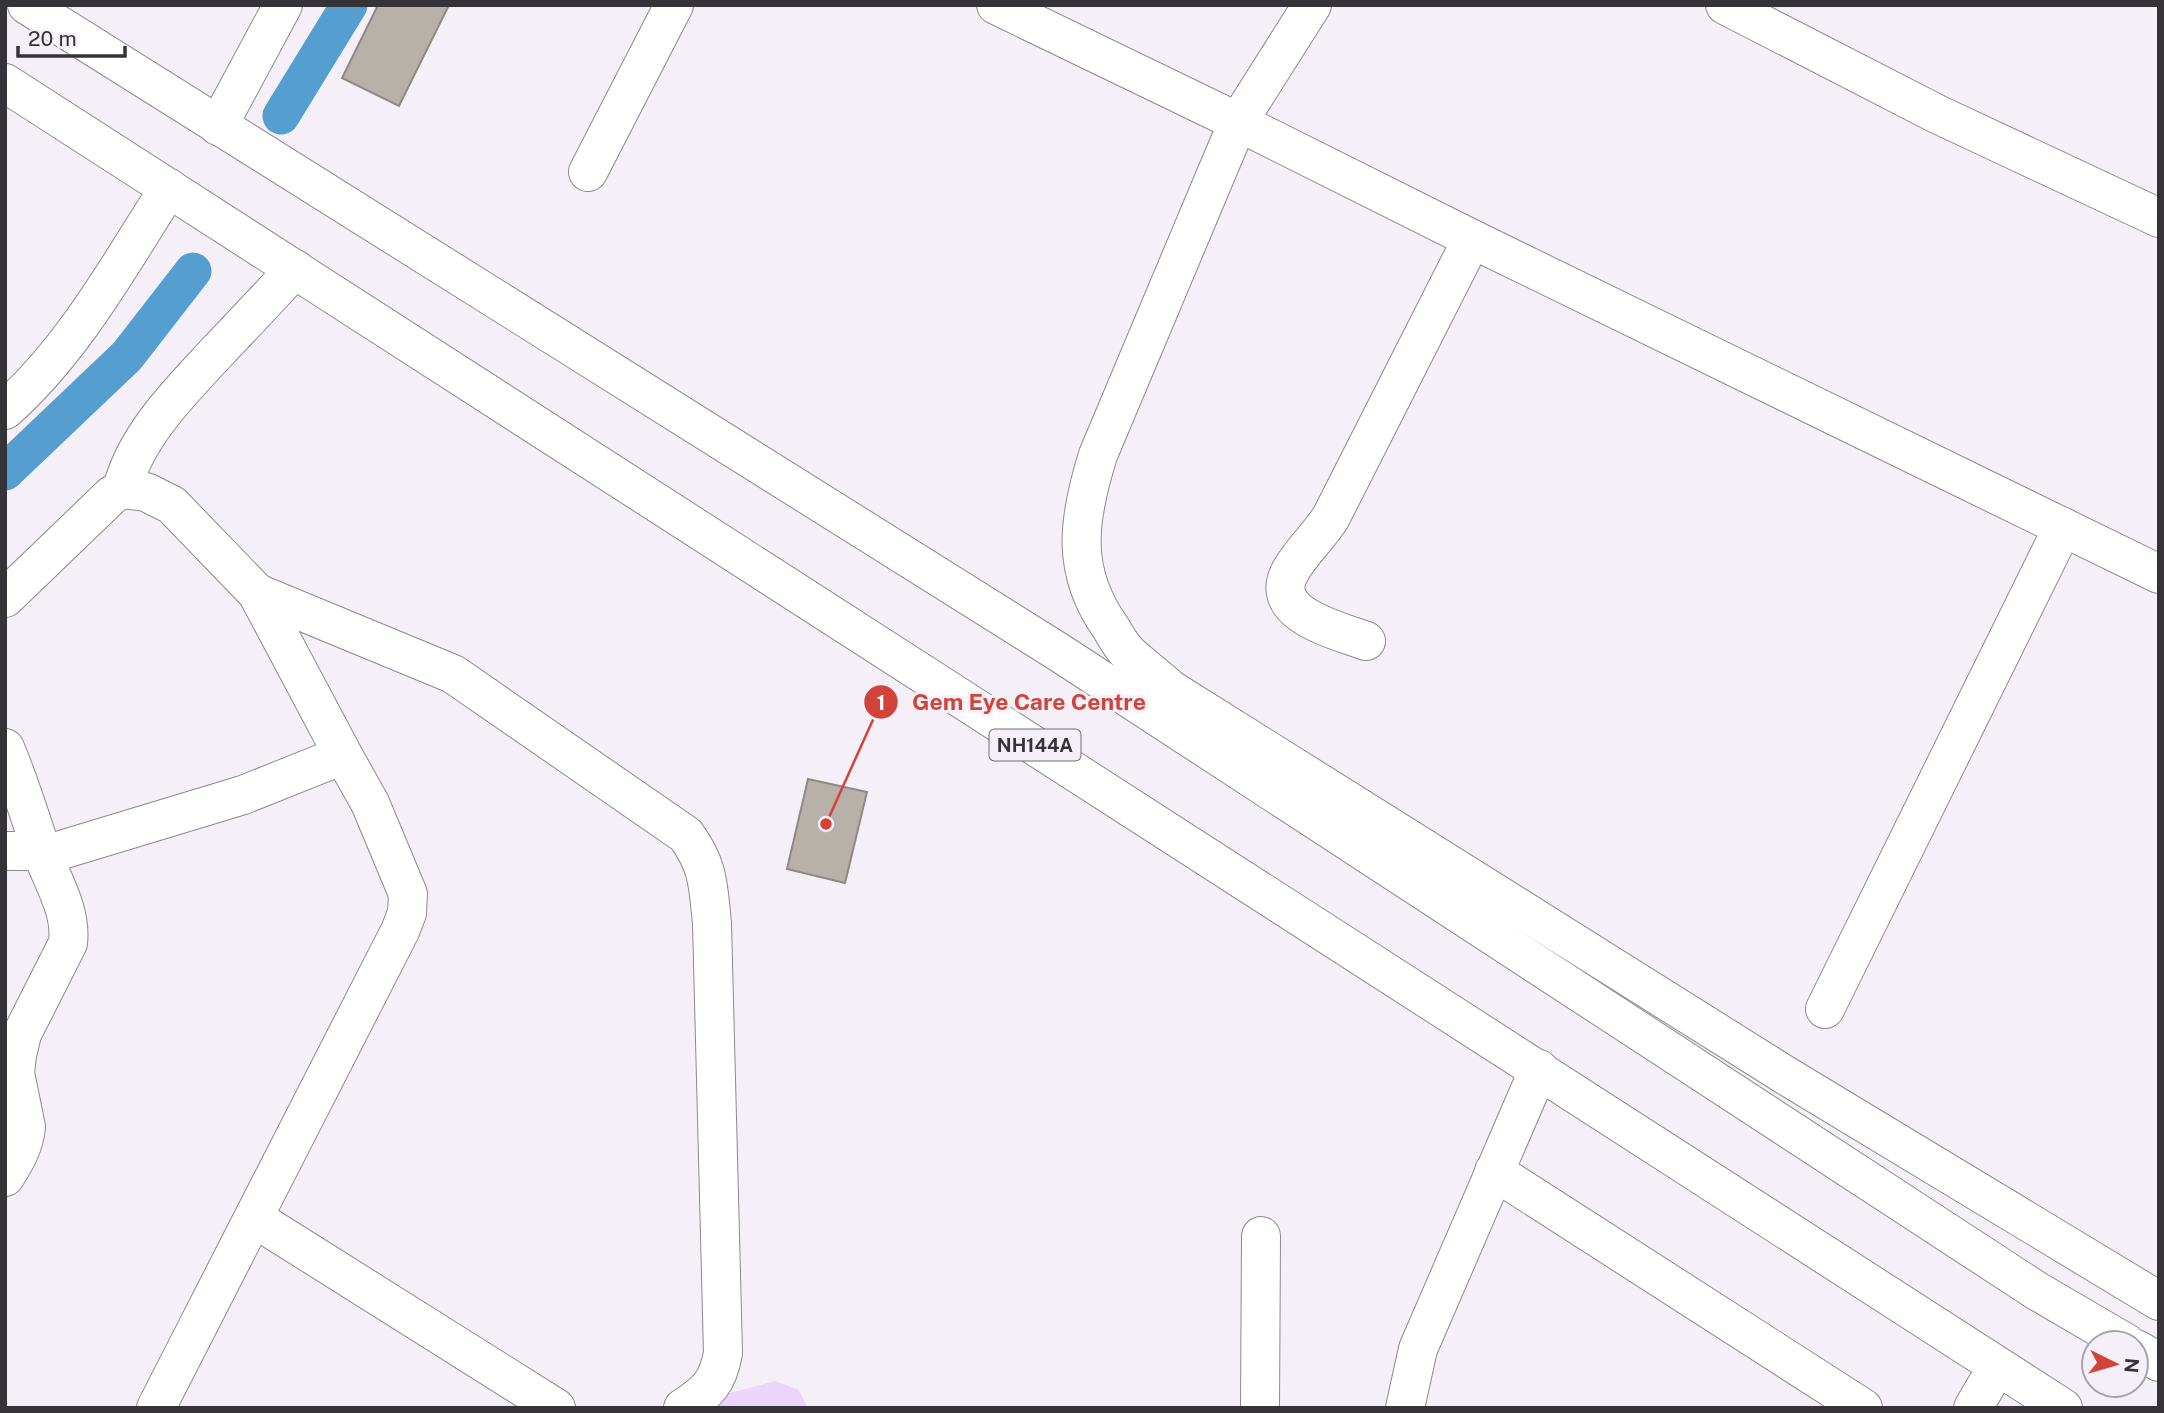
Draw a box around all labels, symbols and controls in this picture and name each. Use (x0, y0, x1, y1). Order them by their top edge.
scale bar (18, 14, 124, 58)
text: 20 m (28, 26, 77, 51)
callout: Gem Eye Care Centre (863, 680, 1160, 724)
text: Gem Eye Care Centre (912, 688, 1146, 715)
text: 1 (877, 690, 886, 715)
road number: NH144A (990, 730, 1080, 760)
north arrow (2080, 1329, 2150, 1399)
text: N (2120, 1357, 2144, 1374)

